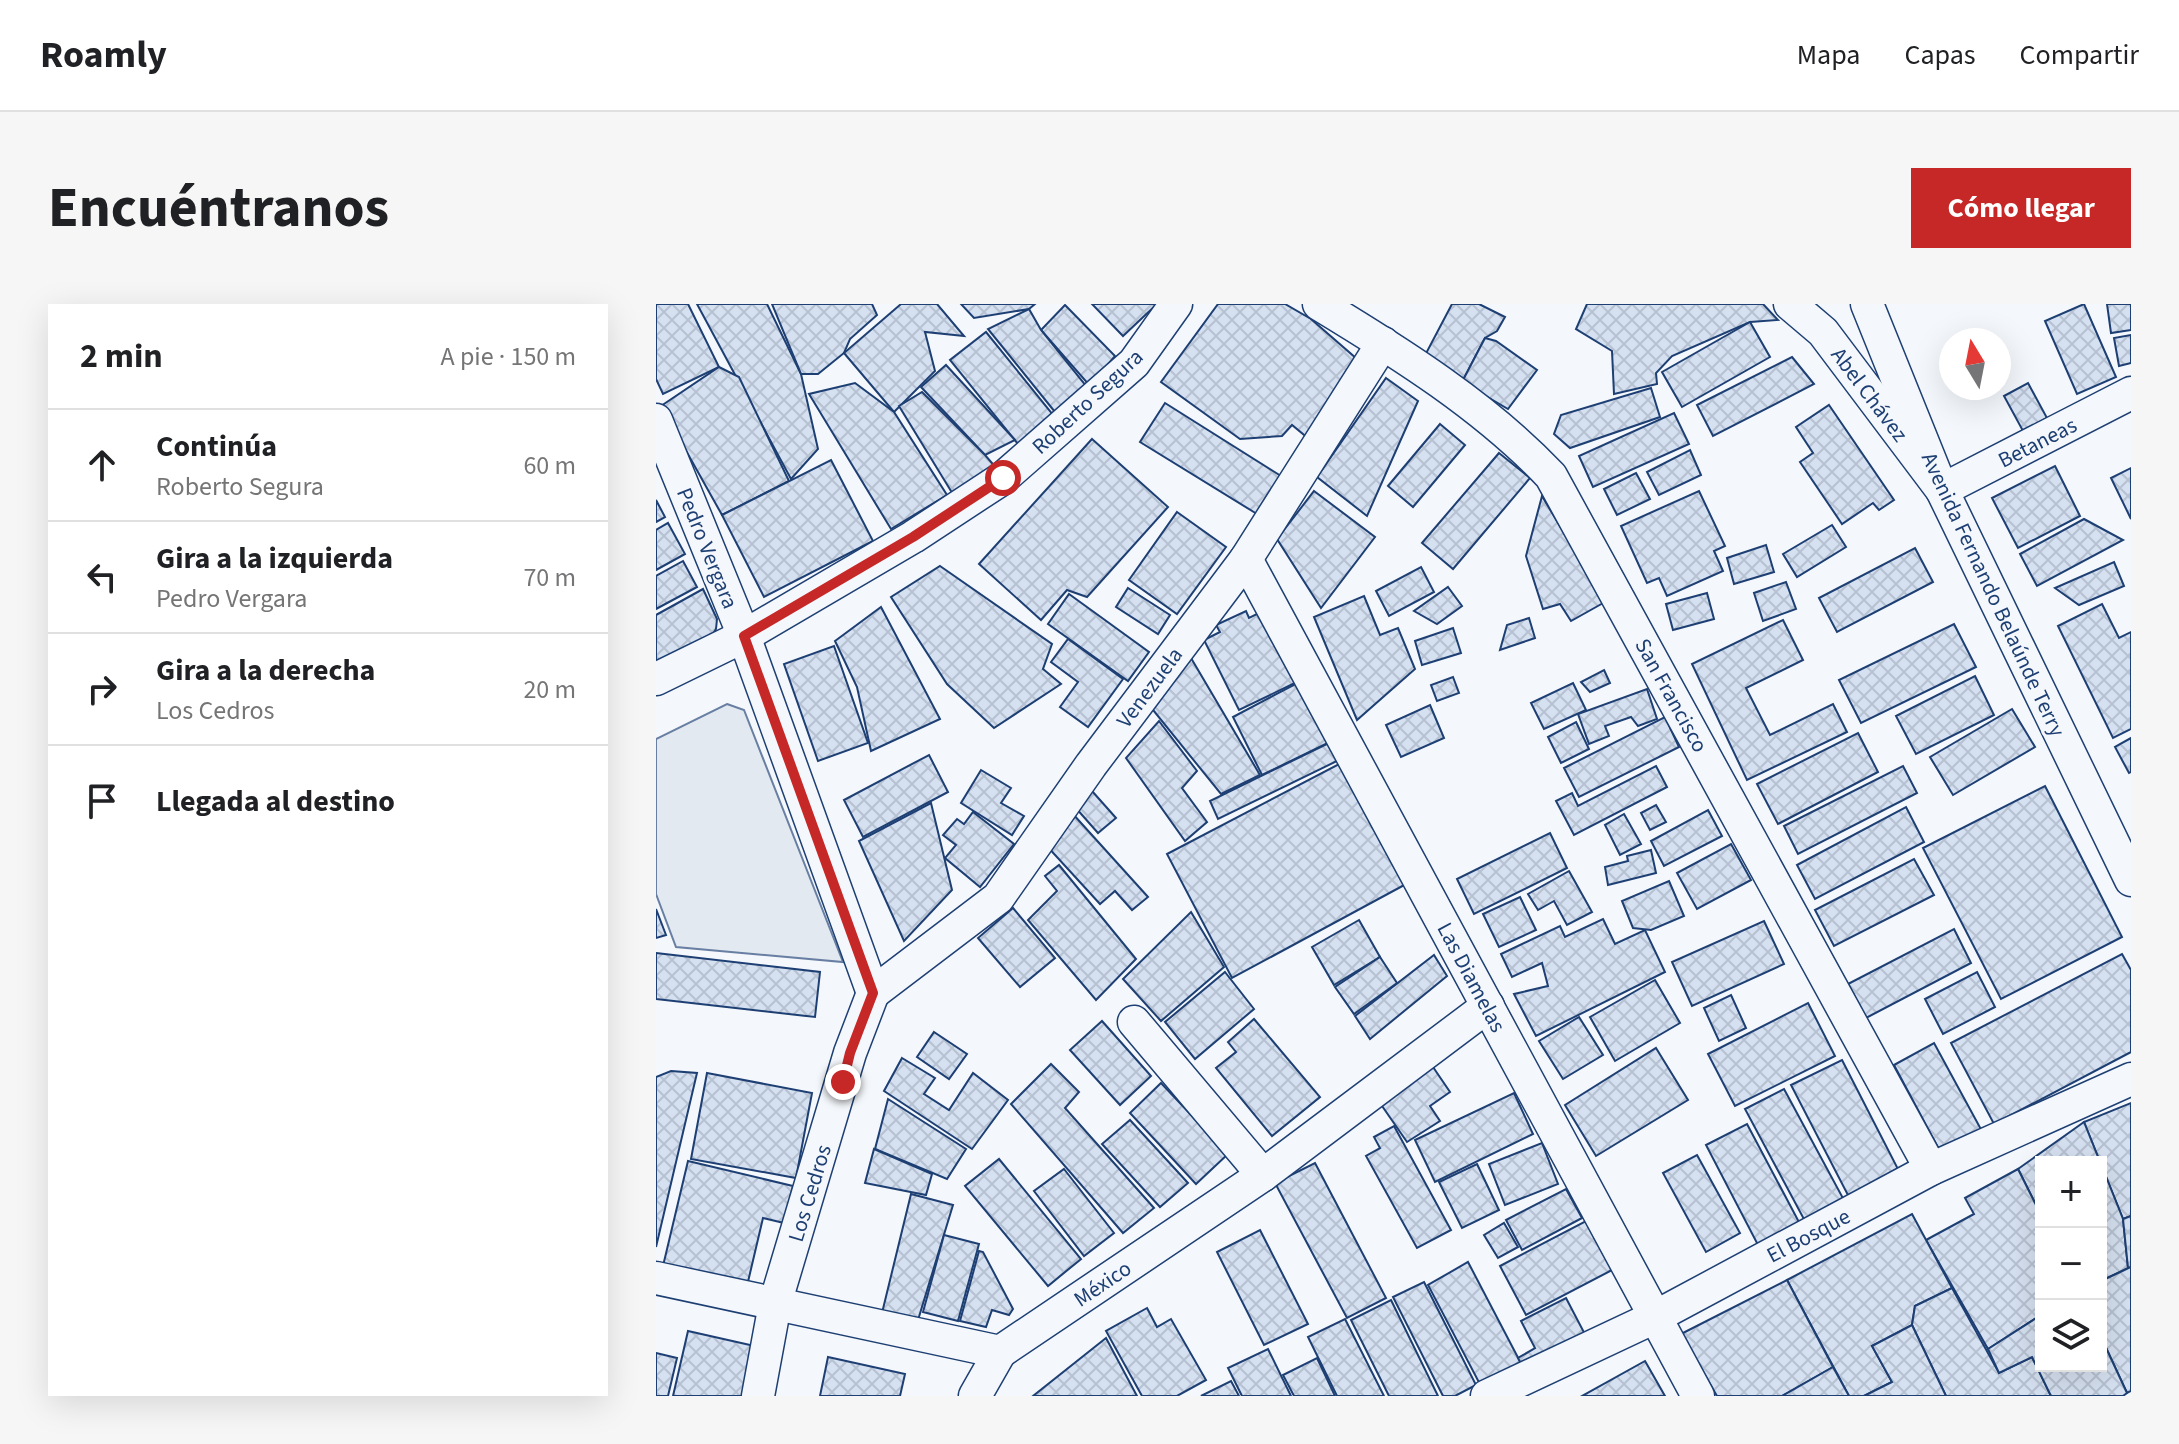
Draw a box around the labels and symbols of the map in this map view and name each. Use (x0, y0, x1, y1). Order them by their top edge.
north arrow (1939, 328, 2011, 400)
street label: Abel Chávez (1823, 341, 1915, 449)
street label: Roberto Segura (1025, 342, 1151, 462)
street label: Betaneas (1992, 409, 2082, 476)
street label: Avenida Fernando Belaúnde Terry (1913, 447, 2073, 742)
route start (985, 460, 1021, 496)
street label: Pedro Vergara (668, 483, 746, 614)
street label: San Francisco (1627, 633, 1716, 758)
street label: Venezuela (1109, 641, 1191, 735)
street label: Las Diamelas (1429, 917, 1514, 1038)
route end (825, 1064, 861, 1100)
street label: Los Cedros (780, 1141, 840, 1246)
street label: El Bosque (1761, 1200, 1856, 1271)
street label: México (1067, 1253, 1138, 1315)

